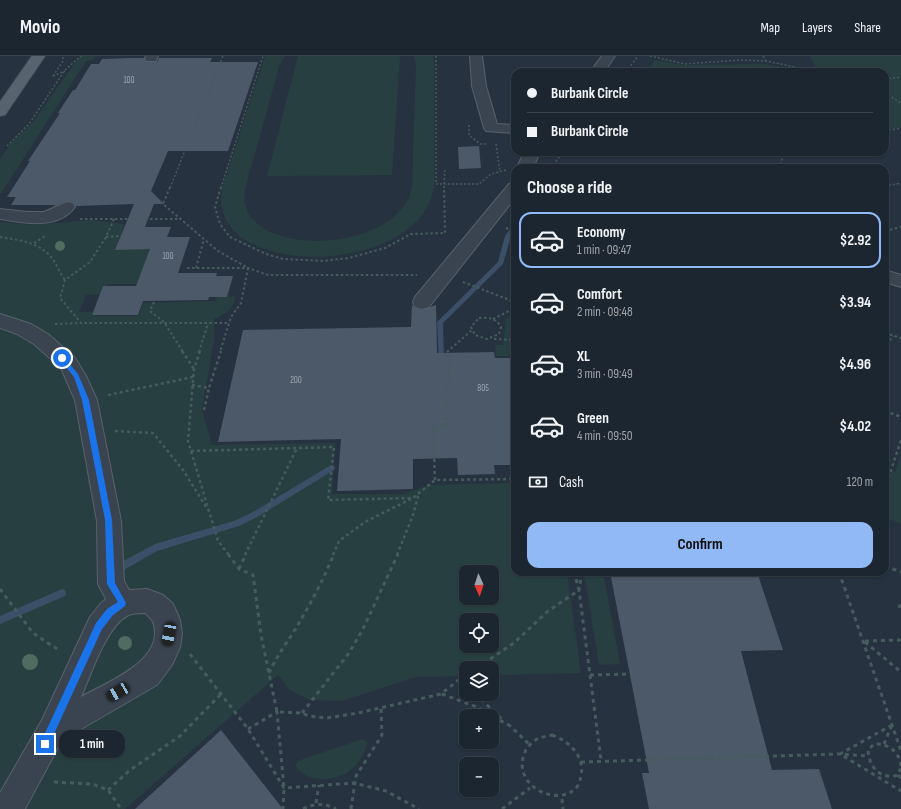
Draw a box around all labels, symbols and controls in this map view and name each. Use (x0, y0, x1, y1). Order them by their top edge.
text: Movio (20, 16, 60, 39)
text: Map (760, 19, 780, 36)
text: Layers (802, 19, 832, 36)
text: Share (854, 19, 881, 36)
house number: 100 (123, 75, 135, 86)
text: Burbank Circle (551, 84, 628, 103)
text: Burbank Circle (551, 122, 628, 141)
text: Choose a ride (527, 177, 612, 198)
icon: car (529, 222, 565, 258)
text: Economy (577, 223, 626, 242)
text: $2.92 (840, 231, 871, 250)
text: 1 min · 09:47 (577, 242, 631, 258)
house number: 100 (162, 251, 174, 262)
icon: car (529, 284, 565, 320)
text: Comfort (577, 285, 622, 304)
text: $3.94 (839, 293, 871, 312)
text: 2 min · 09:48 (577, 304, 633, 320)
icon: car (529, 346, 565, 382)
text: XL (577, 347, 590, 366)
route start (53, 349, 71, 367)
text: $4.96 (839, 355, 871, 374)
text: 3 min · 09:49 (577, 366, 633, 382)
house number: 200 (290, 375, 302, 386)
house number: 805 (477, 383, 489, 394)
icon: car (529, 408, 565, 444)
text: Green (577, 409, 609, 428)
text: $4.02 (840, 417, 871, 436)
text: 4 min · 09:50 (577, 428, 633, 444)
icon: cash (527, 471, 549, 493)
text: Cash (559, 473, 584, 492)
text: 120 m (847, 474, 873, 490)
button: Confirm (527, 522, 873, 568)
north arrow (459, 565, 499, 605)
map controls (459, 565, 499, 797)
button: locate (459, 613, 499, 653)
car (161, 621, 177, 647)
button: layers (459, 661, 499, 701)
car (105, 681, 131, 703)
button: + (459, 709, 499, 749)
callout: 1 min (59, 730, 125, 758)
route end (36, 735, 54, 753)
text: 1 min (80, 736, 104, 752)
button: − (459, 757, 499, 797)

